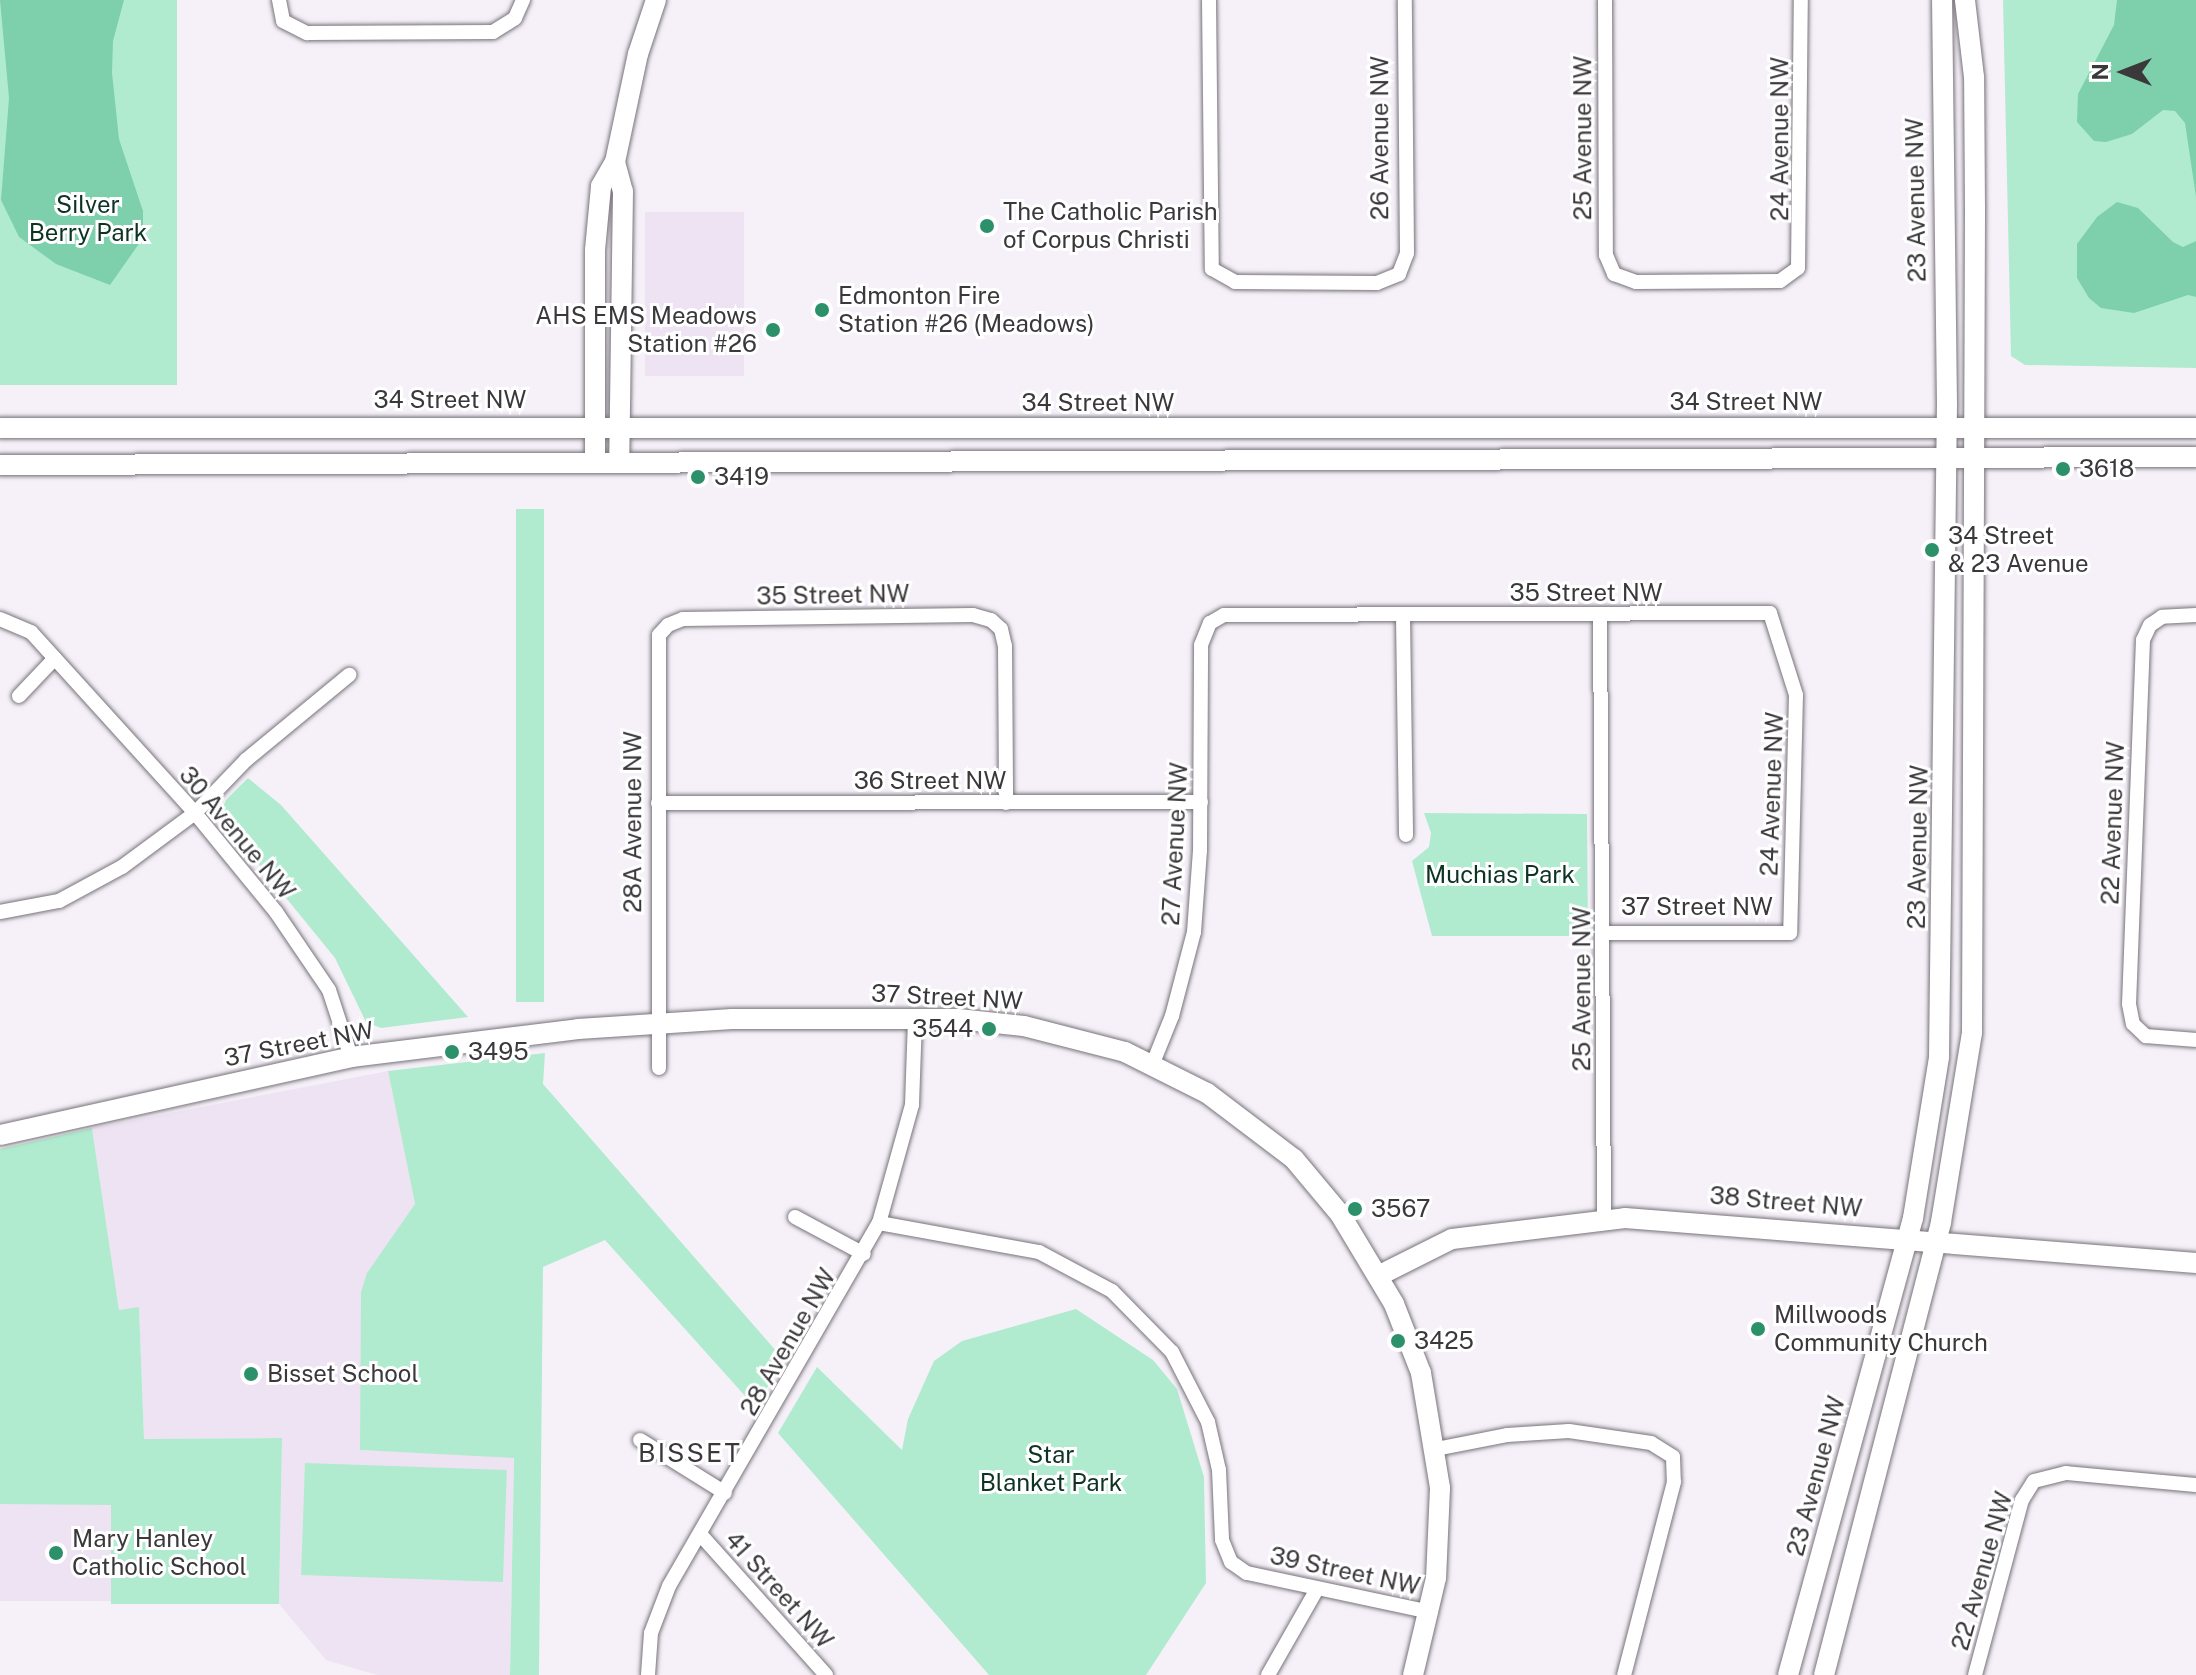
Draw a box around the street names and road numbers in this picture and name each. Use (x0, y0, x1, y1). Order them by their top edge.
street label: 26 Avenue NW (1366, 56, 1394, 220)
street label: 25 Avenue NW (1569, 56, 1597, 220)
street label: 24 Avenue NW (1766, 57, 1794, 221)
street label: 23 Avenue NW (1900, 118, 1932, 282)
street label: 34 Street NW (374, 386, 526, 414)
street label: 34 Street NW (1670, 388, 1822, 416)
street label: 34 Street NW (1022, 389, 1174, 417)
street label: 35 Street NW (756, 579, 910, 611)
street label: 35 Street NW (1509, 579, 1663, 607)
street label: 24 Avenue NW (1755, 711, 1789, 877)
street label: 28A Avenue NW (619, 731, 647, 913)
street label: 22 Avenue NW (2096, 741, 2130, 905)
street label: 30 Avenue NW (173, 761, 301, 905)
street label: 27 Avenue NW (1156, 761, 1194, 927)
street label: 23 Avenue NW (1902, 765, 1934, 929)
street label: 36 Street NW (854, 767, 1006, 795)
street label: 37 Street NW (1621, 893, 1773, 921)
street label: 25 Avenue NW (1568, 907, 1596, 1071)
street label: 37 Street NW (870, 979, 1024, 1015)
street label: 37 Street NW (222, 1015, 376, 1073)
street label: 38 Street NW (1708, 1181, 1864, 1223)
street label: 28 Avenue NW (734, 1263, 842, 1421)
street label: 23 Avenue NW (1781, 1393, 1851, 1559)
street label: 22 Avenue NW (1946, 1488, 2018, 1654)
street label: 41 Street NW (719, 1526, 839, 1654)
street label: 39 Street NW (1267, 1541, 1423, 1601)

